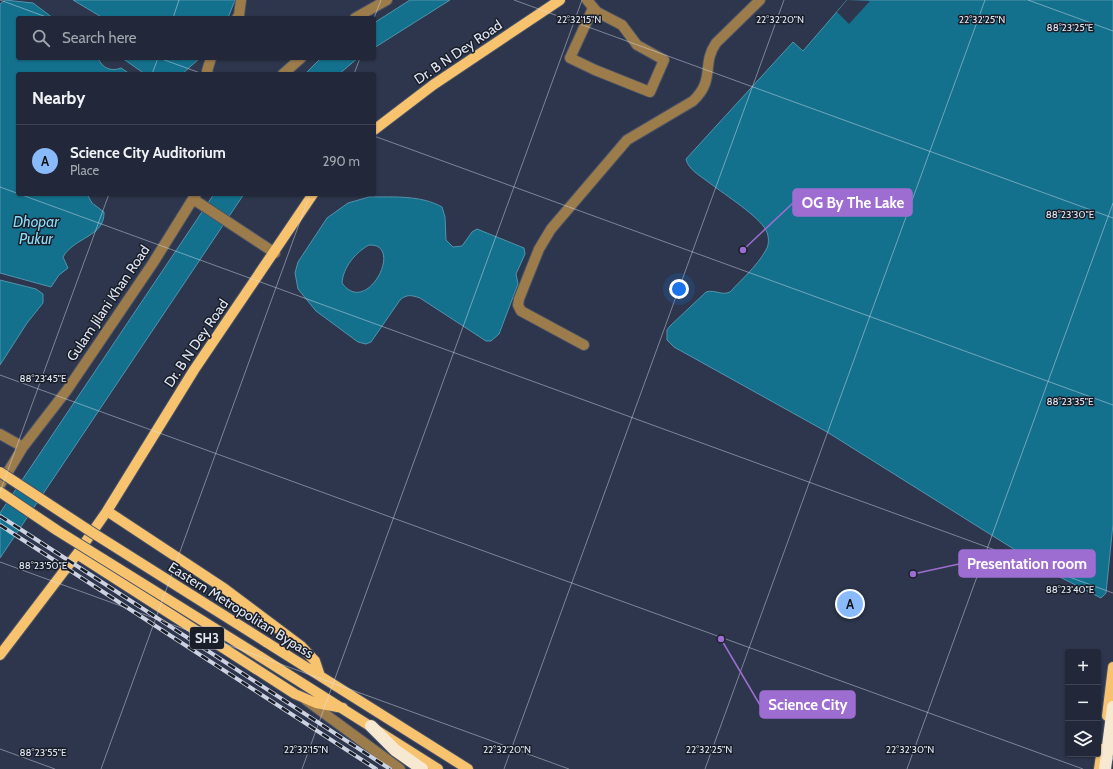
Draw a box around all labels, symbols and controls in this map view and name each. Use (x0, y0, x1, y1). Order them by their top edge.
text: 22°32'15"N (557, 13, 601, 26)
text: 22°32'20"N (756, 13, 804, 26)
text: 22°32'25"N (959, 13, 1005, 26)
search box (16, 16, 376, 60)
street label: Dr. B N Dey Road (410, 16, 506, 88)
text: 88°23'25"E (1047, 21, 1094, 34)
icon: search (30, 27, 52, 49)
text: Search here (62, 29, 137, 47)
text: Nearby (32, 88, 85, 108)
text: Science City Auditorium (70, 144, 226, 162)
text: A (41, 153, 49, 169)
text: 290 m (322, 153, 360, 169)
text: Place (70, 162, 99, 178)
callout: OG By The Lake (793, 189, 912, 216)
text: OG By The Lake (802, 194, 905, 212)
text: 88°23'30"E (1046, 208, 1095, 221)
water label: Dhopar Pukur (13, 213, 60, 248)
street label: Gulam Jilani Khan Road (62, 242, 154, 364)
your location (669, 279, 689, 299)
street label: Dr. B N Dey Road (160, 295, 232, 391)
text: 88°23'45"E (19, 372, 67, 385)
text: 88°23'35"E (1047, 395, 1094, 408)
callout: Presentation room (959, 550, 1095, 577)
text: Presentation room (967, 555, 1087, 573)
street label: Eastern Metropolitan Bypass (165, 558, 317, 662)
text: 88°23'50"E (19, 559, 68, 572)
text: 88°23'40"E (1046, 583, 1095, 596)
pin: A (837, 589, 863, 619)
road number: SH3 (190, 627, 224, 649)
map controls (1065, 649, 1101, 757)
button: + (1065, 649, 1101, 685)
button: − (1065, 685, 1101, 721)
callout: Science City (760, 691, 855, 718)
text: Science City (768, 696, 849, 714)
button: layers (1065, 721, 1101, 757)
text: 22°32'15"N (284, 743, 328, 756)
text: 22°32'20"N (483, 743, 531, 756)
text: 22°32'25"N (686, 743, 732, 756)
text: 22°32'30"N (886, 743, 934, 756)
text: 88°23'55"E (20, 746, 67, 759)

